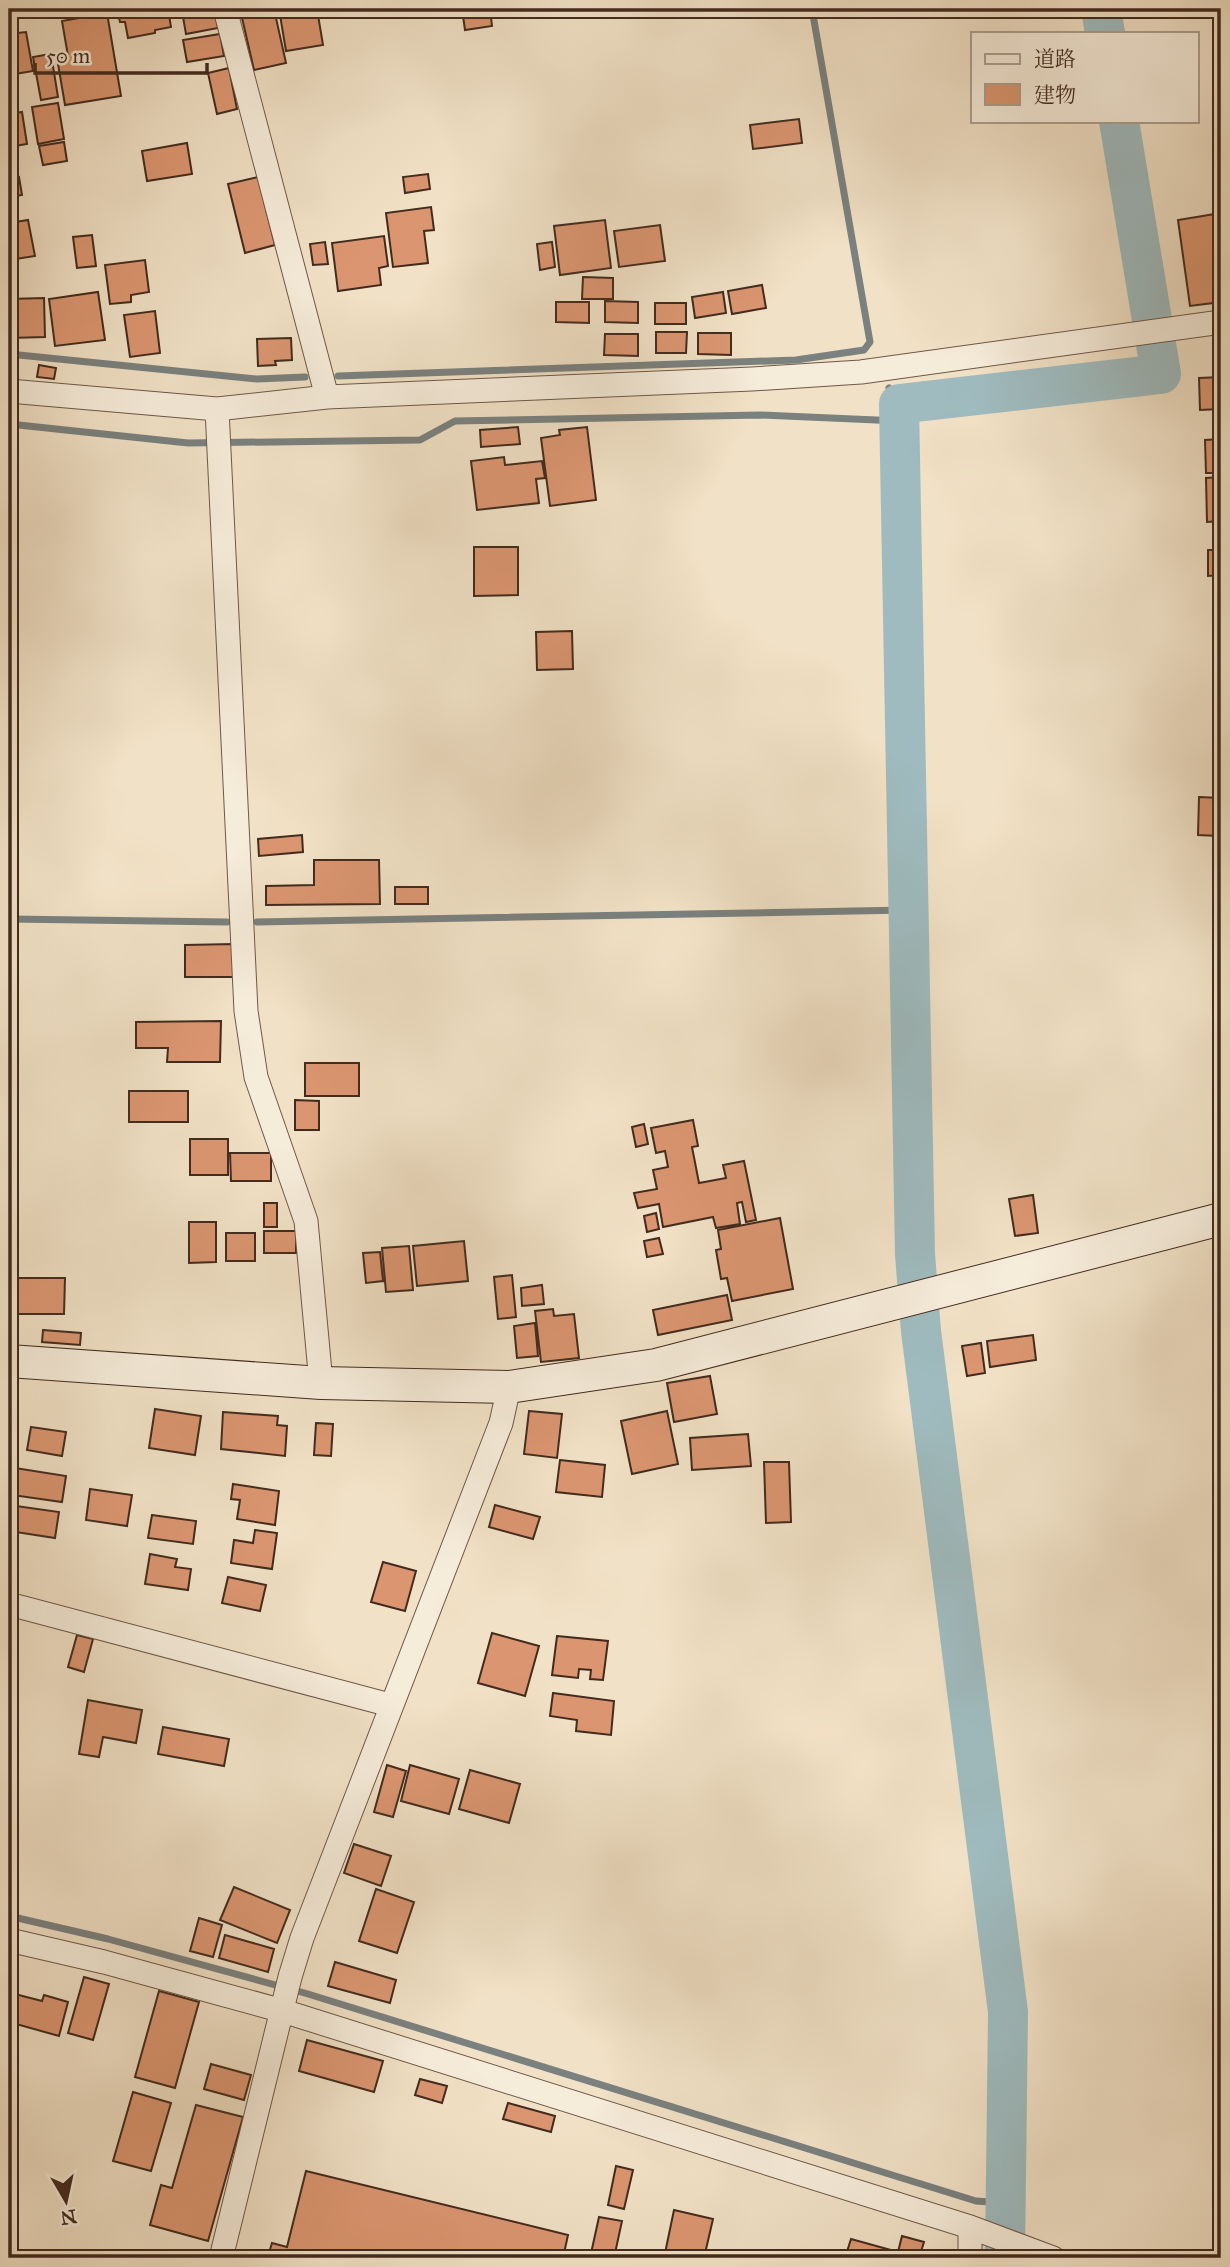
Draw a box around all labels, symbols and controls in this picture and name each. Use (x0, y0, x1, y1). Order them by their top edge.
scale bar (35, 32, 206, 76)
legend (971, 32, 1198, 122)
text: 50 m (46, 43, 91, 69)
text: 道路 (1034, 46, 1076, 72)
text: 建物 (1034, 82, 1076, 108)
north arrow (32, 2166, 102, 2236)
text: N (59, 2205, 78, 2230)

